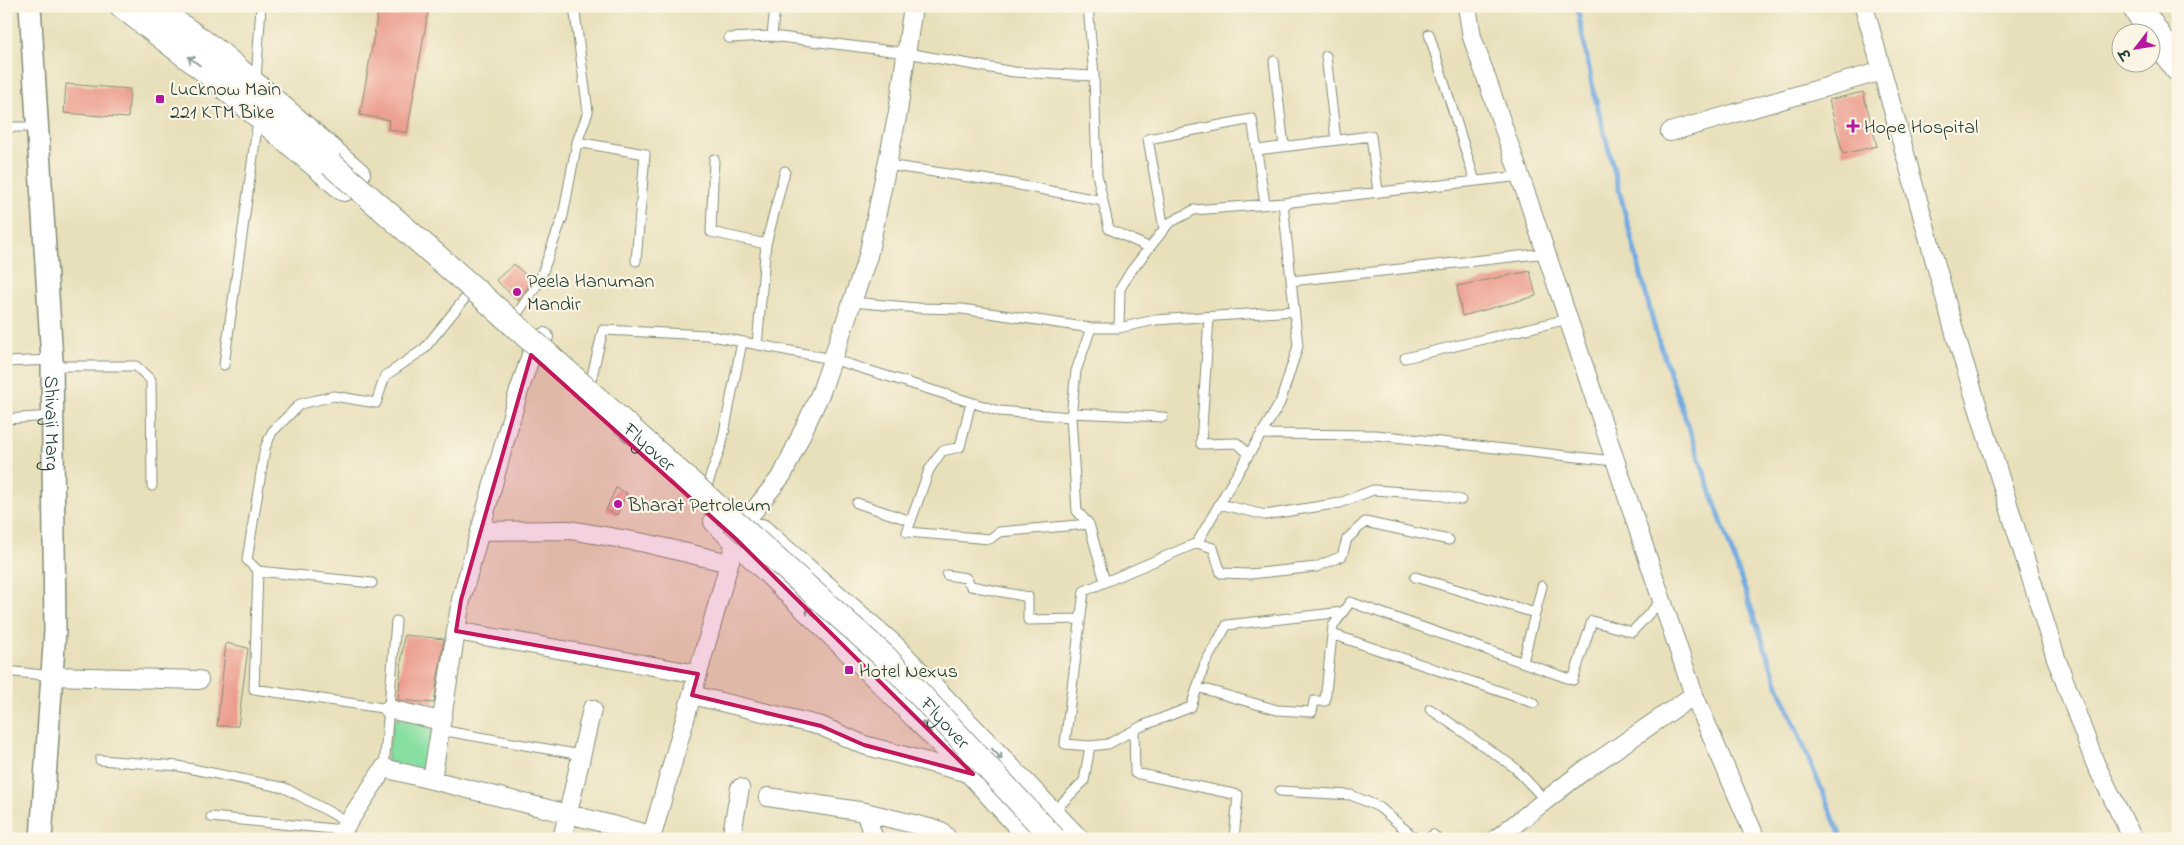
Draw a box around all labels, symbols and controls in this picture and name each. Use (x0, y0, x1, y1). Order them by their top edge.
north arrow (2112, 22, 2162, 72)
text: उ (2114, 43, 2139, 65)
one-way arrow (188, 56, 201, 67)
place label: Lucknow Main 221 KTM Bike (170, 76, 281, 128)
marker: Lucknow Main 221 KTM Bike (154, 93, 166, 105)
place label: Hope Hospital (1864, 114, 1978, 143)
marker: Hope Hospital (1846, 119, 1860, 133)
place label: Peela Hanuman Mandir (527, 268, 654, 320)
marker: Peela Hanuman Mandir (511, 286, 523, 298)
street label: Shivaji Marg (35, 376, 65, 471)
street label: Flyover (615, 416, 682, 480)
place label: Bharat Petroleum (627, 492, 771, 521)
marker: Bharat Petroleum (612, 498, 624, 510)
one-way arrow (805, 607, 817, 619)
place label: Hotel Nexus (859, 658, 958, 687)
marker: Hotel Nexus (843, 664, 855, 676)
street label: Flyover (912, 691, 976, 757)
one-way arrow (920, 721, 932, 734)
one-way arrow (991, 747, 1003, 760)

